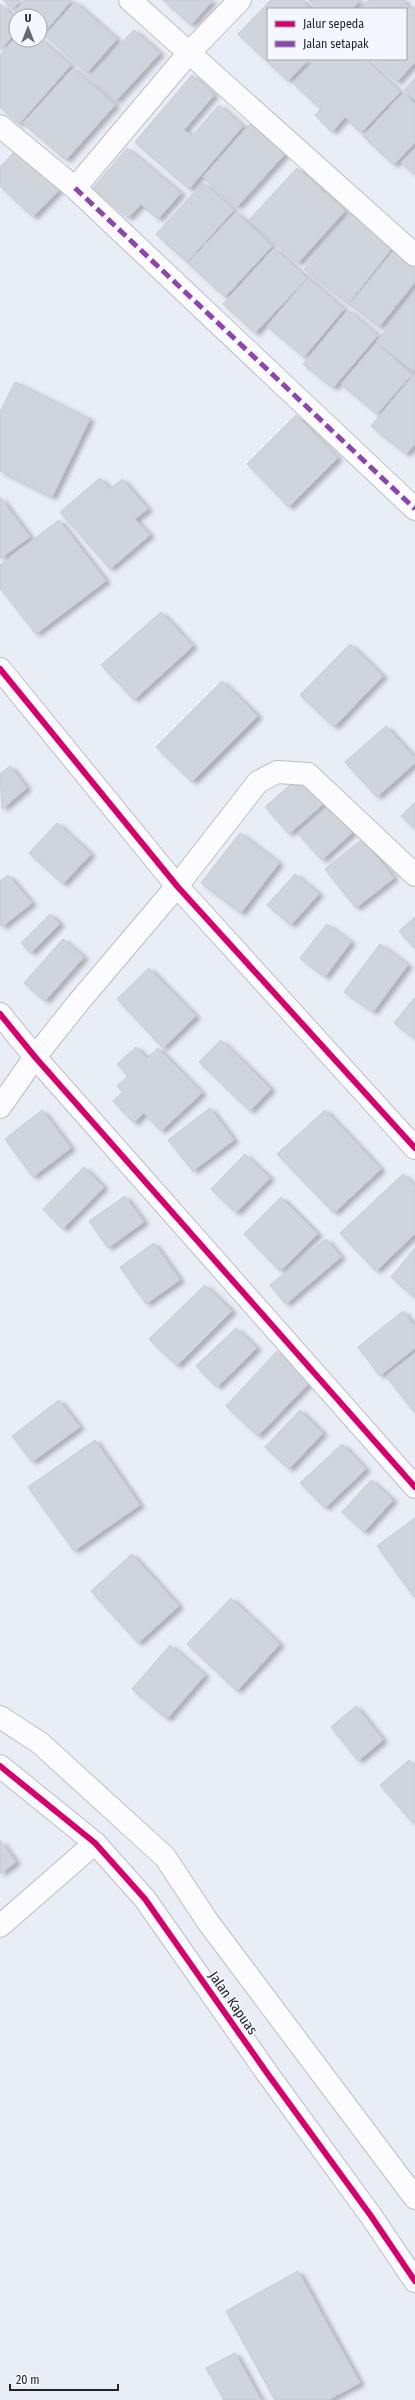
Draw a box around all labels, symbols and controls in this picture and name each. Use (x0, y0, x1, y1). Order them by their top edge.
north arrow (8, 8, 48, 48)
legend (267, 8, 407, 60)
text: U (25, 12, 31, 25)
text: Jalur sepeda (303, 17, 364, 31)
text: Jalan setapak (303, 37, 369, 51)
street label: Jalan Kapuas (205, 1968, 261, 2038)
scale bar (10, 2366, 118, 2392)
text: 20 m (16, 2373, 40, 2387)

